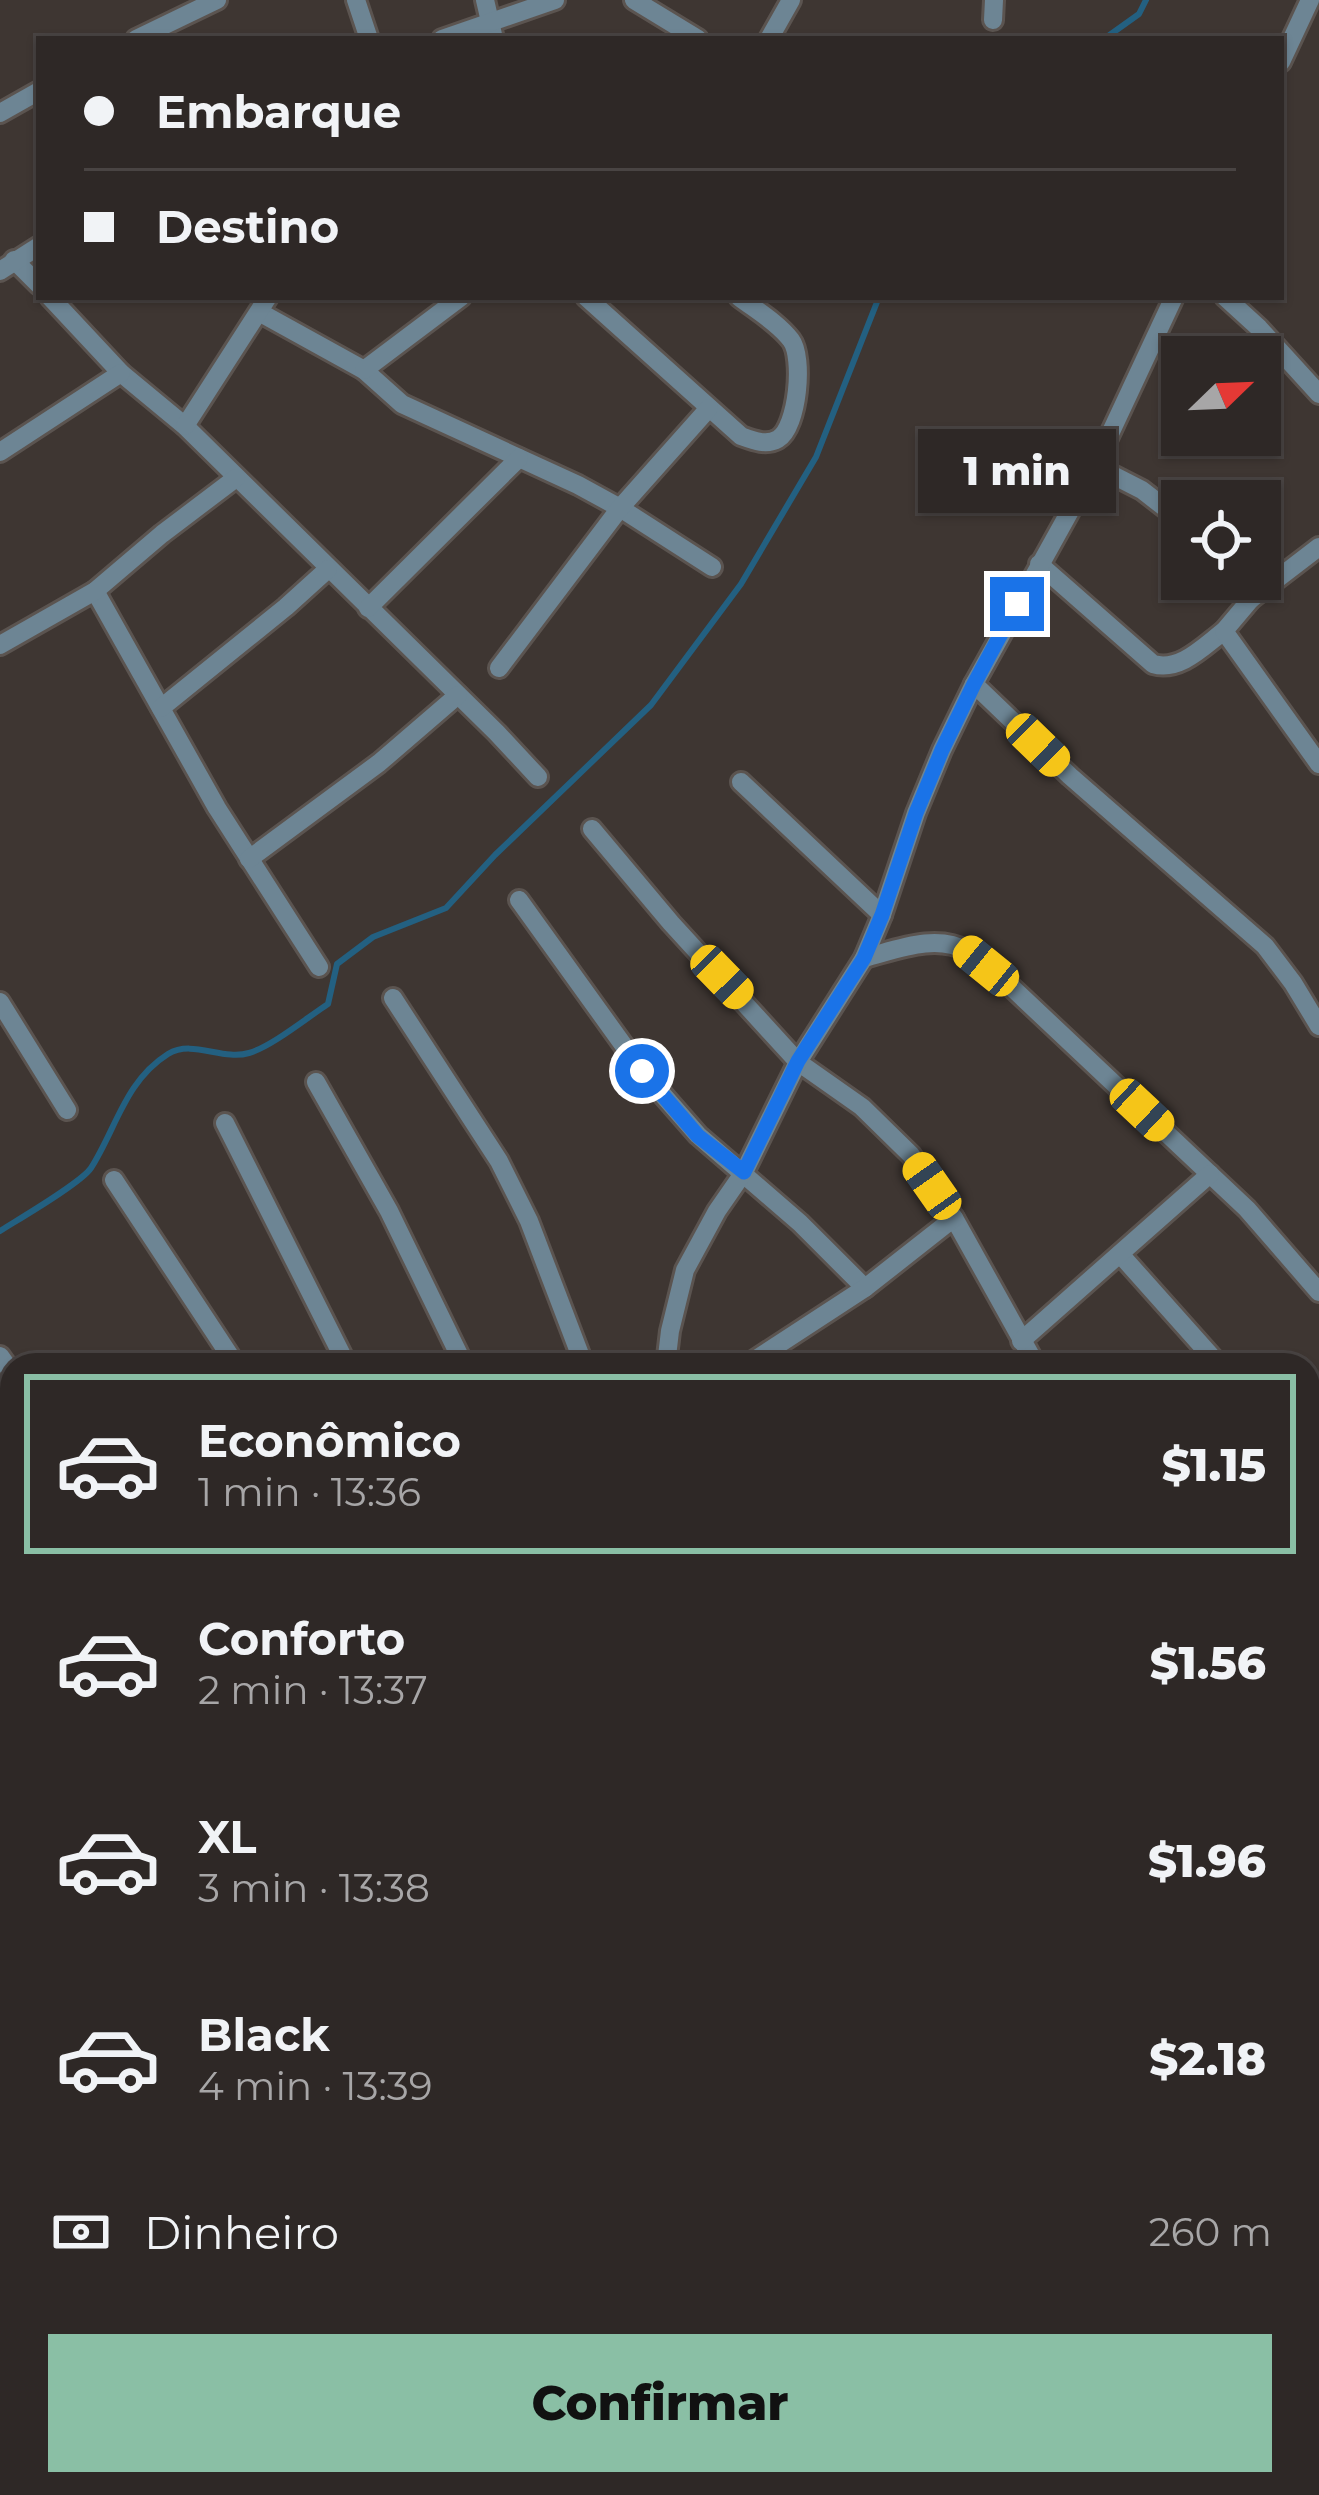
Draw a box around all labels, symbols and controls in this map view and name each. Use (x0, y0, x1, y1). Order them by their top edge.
text: Embarque (156, 84, 401, 139)
text: Destino (156, 199, 339, 254)
north arrow (1161, 336, 1281, 456)
map controls (1161, 336, 1281, 600)
callout: 1 min (918, 430, 1116, 514)
text: 1 min (963, 447, 1071, 495)
button: locate (1161, 480, 1281, 600)
route end (990, 577, 1044, 631)
car (1000, 707, 1076, 783)
car (947, 929, 1025, 1003)
car (684, 939, 760, 1015)
route start (615, 1044, 669, 1098)
car (1103, 1072, 1181, 1148)
car (897, 1146, 967, 1226)
icon: car (54, 1410, 162, 1518)
text: Econômico (198, 1413, 461, 1468)
text: $1.15 (1162, 1437, 1266, 1492)
text: 1 min · 13:36 (198, 1468, 421, 1516)
icon: car (54, 1608, 162, 1716)
text: Conforto (198, 1611, 405, 1666)
text: $1.56 (1150, 1635, 1266, 1690)
text: 2 min · 13:37 (198, 1666, 428, 1714)
icon: car (54, 1806, 162, 1914)
text: XL (198, 1809, 256, 1864)
text: $1.96 (1148, 1833, 1266, 1888)
text: 3 min · 13:38 (198, 1864, 430, 1912)
icon: car (54, 2004, 162, 2112)
text: Black (198, 2007, 330, 2062)
text: $2.18 (1149, 2031, 1266, 2086)
text: 4 min · 13:39 (198, 2062, 433, 2110)
icon: cash (48, 2199, 114, 2265)
text: Dinheiro (144, 2205, 339, 2260)
text: 260 m (1149, 2208, 1272, 2256)
button: Confirmar (48, 2334, 1272, 2472)

